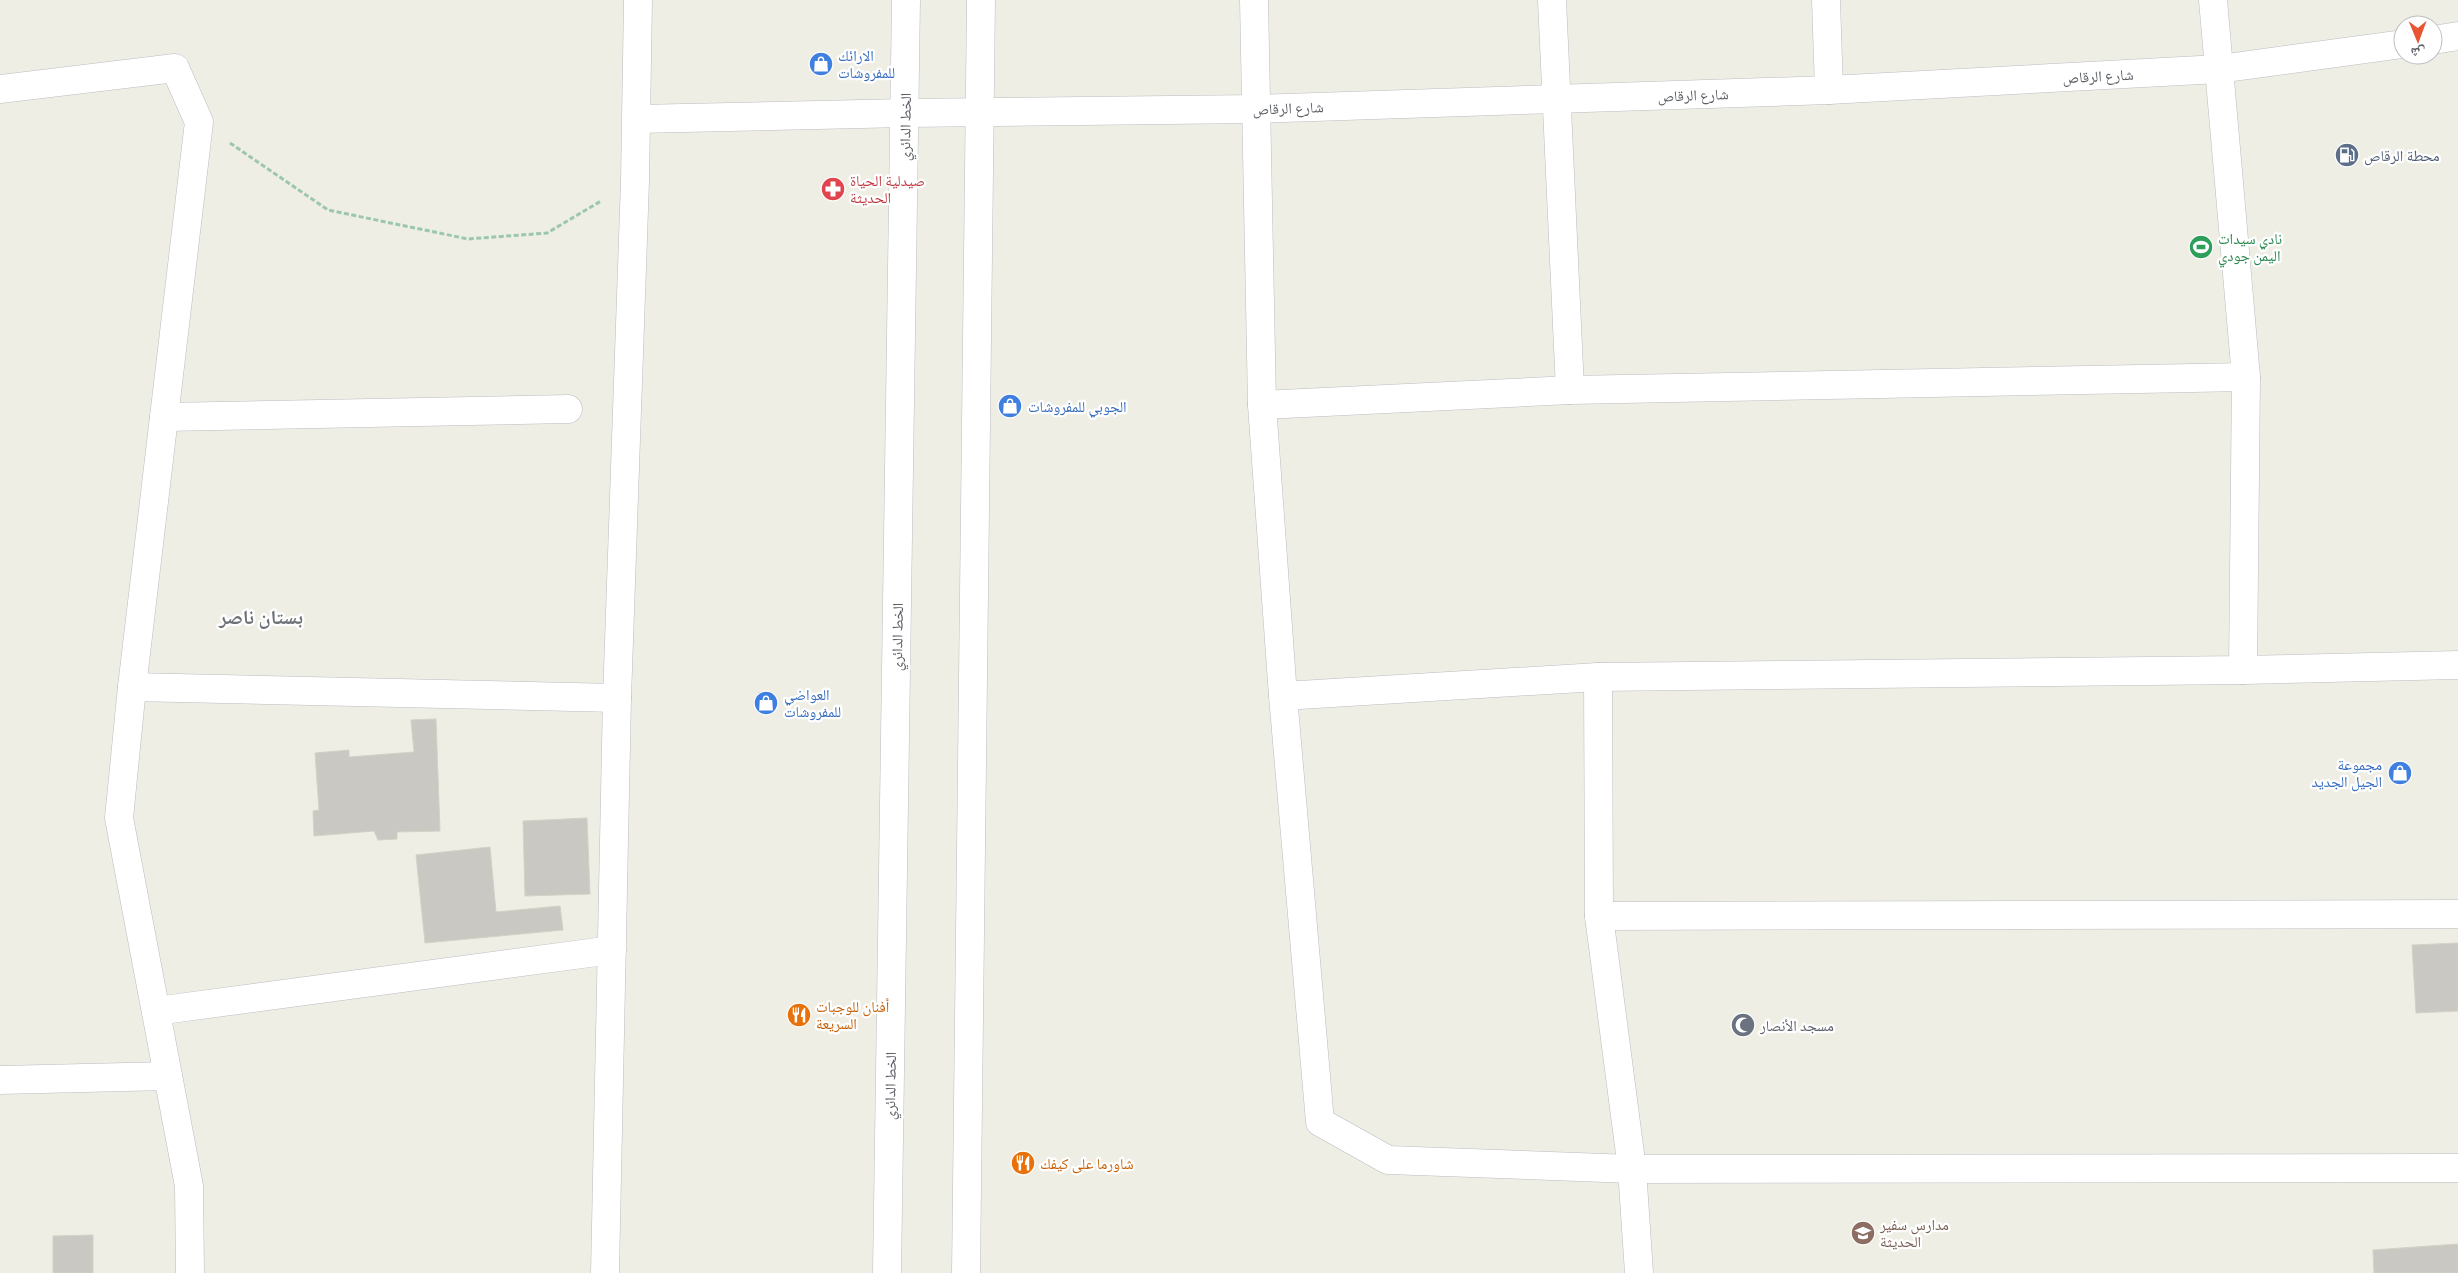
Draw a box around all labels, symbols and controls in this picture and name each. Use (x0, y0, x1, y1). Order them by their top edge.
north arrow (2393, 15, 2443, 65)
text: ش (2410, 43, 2426, 64)
place label: الارائك للمفروشات (838, 44, 895, 84)
shop icon: الارائك للمفروشات (808, 51, 834, 77)
street label: شارع الرقاص (2062, 63, 2134, 89)
street label: شارع الرقاص (1657, 82, 1729, 108)
street label: الخط الدائري (893, 93, 918, 161)
street label: شارع الرقاص (1252, 95, 1324, 121)
fuel station icon: محطة الرقاص (2334, 142, 2360, 168)
place label: محطة الرقاص (2364, 144, 2440, 167)
place label: صيدلية الحياة الحديثة (850, 169, 925, 209)
pharmacy icon: صيدلية الحياة الحديثة (820, 176, 846, 202)
place label: نادي سيدات اليمن جودي (2218, 227, 2282, 267)
sports icon: نادي سيدات اليمن جودي (2188, 234, 2214, 260)
shop icon: الجوبي للمفروشات (997, 393, 1023, 419)
place label: الجوبي للمفروشات (1028, 395, 1127, 418)
district label: بستان ناصر (218, 601, 303, 632)
street label: الخط الدائري (885, 603, 910, 671)
place label: العواضي للمفروشات (784, 683, 841, 723)
shop icon: العواضي للمفروشات (753, 690, 779, 716)
place label: مجموعة الجيل الجديد (2312, 753, 2382, 793)
shop icon: مجموعة الجيل الجديد (2387, 760, 2413, 786)
place label: أفنان للوجبات السريعة (816, 995, 889, 1035)
restaurant icon: أفنان للوجبات السريعة (786, 1002, 812, 1028)
mosque icon: مسجد الأنصار (1730, 1012, 1756, 1038)
place label: مسجد الأنصار (1759, 1014, 1834, 1037)
street label: الخط الدائري (878, 1052, 903, 1120)
restaurant icon: شاورما على كيفك (1010, 1150, 1036, 1176)
place label: شاورما على كيفك (1040, 1152, 1134, 1175)
place label: مدارس سفير الحديثة (1879, 1213, 1949, 1253)
school or university icon: مدارس سفير الحديثة (1850, 1220, 1876, 1246)

